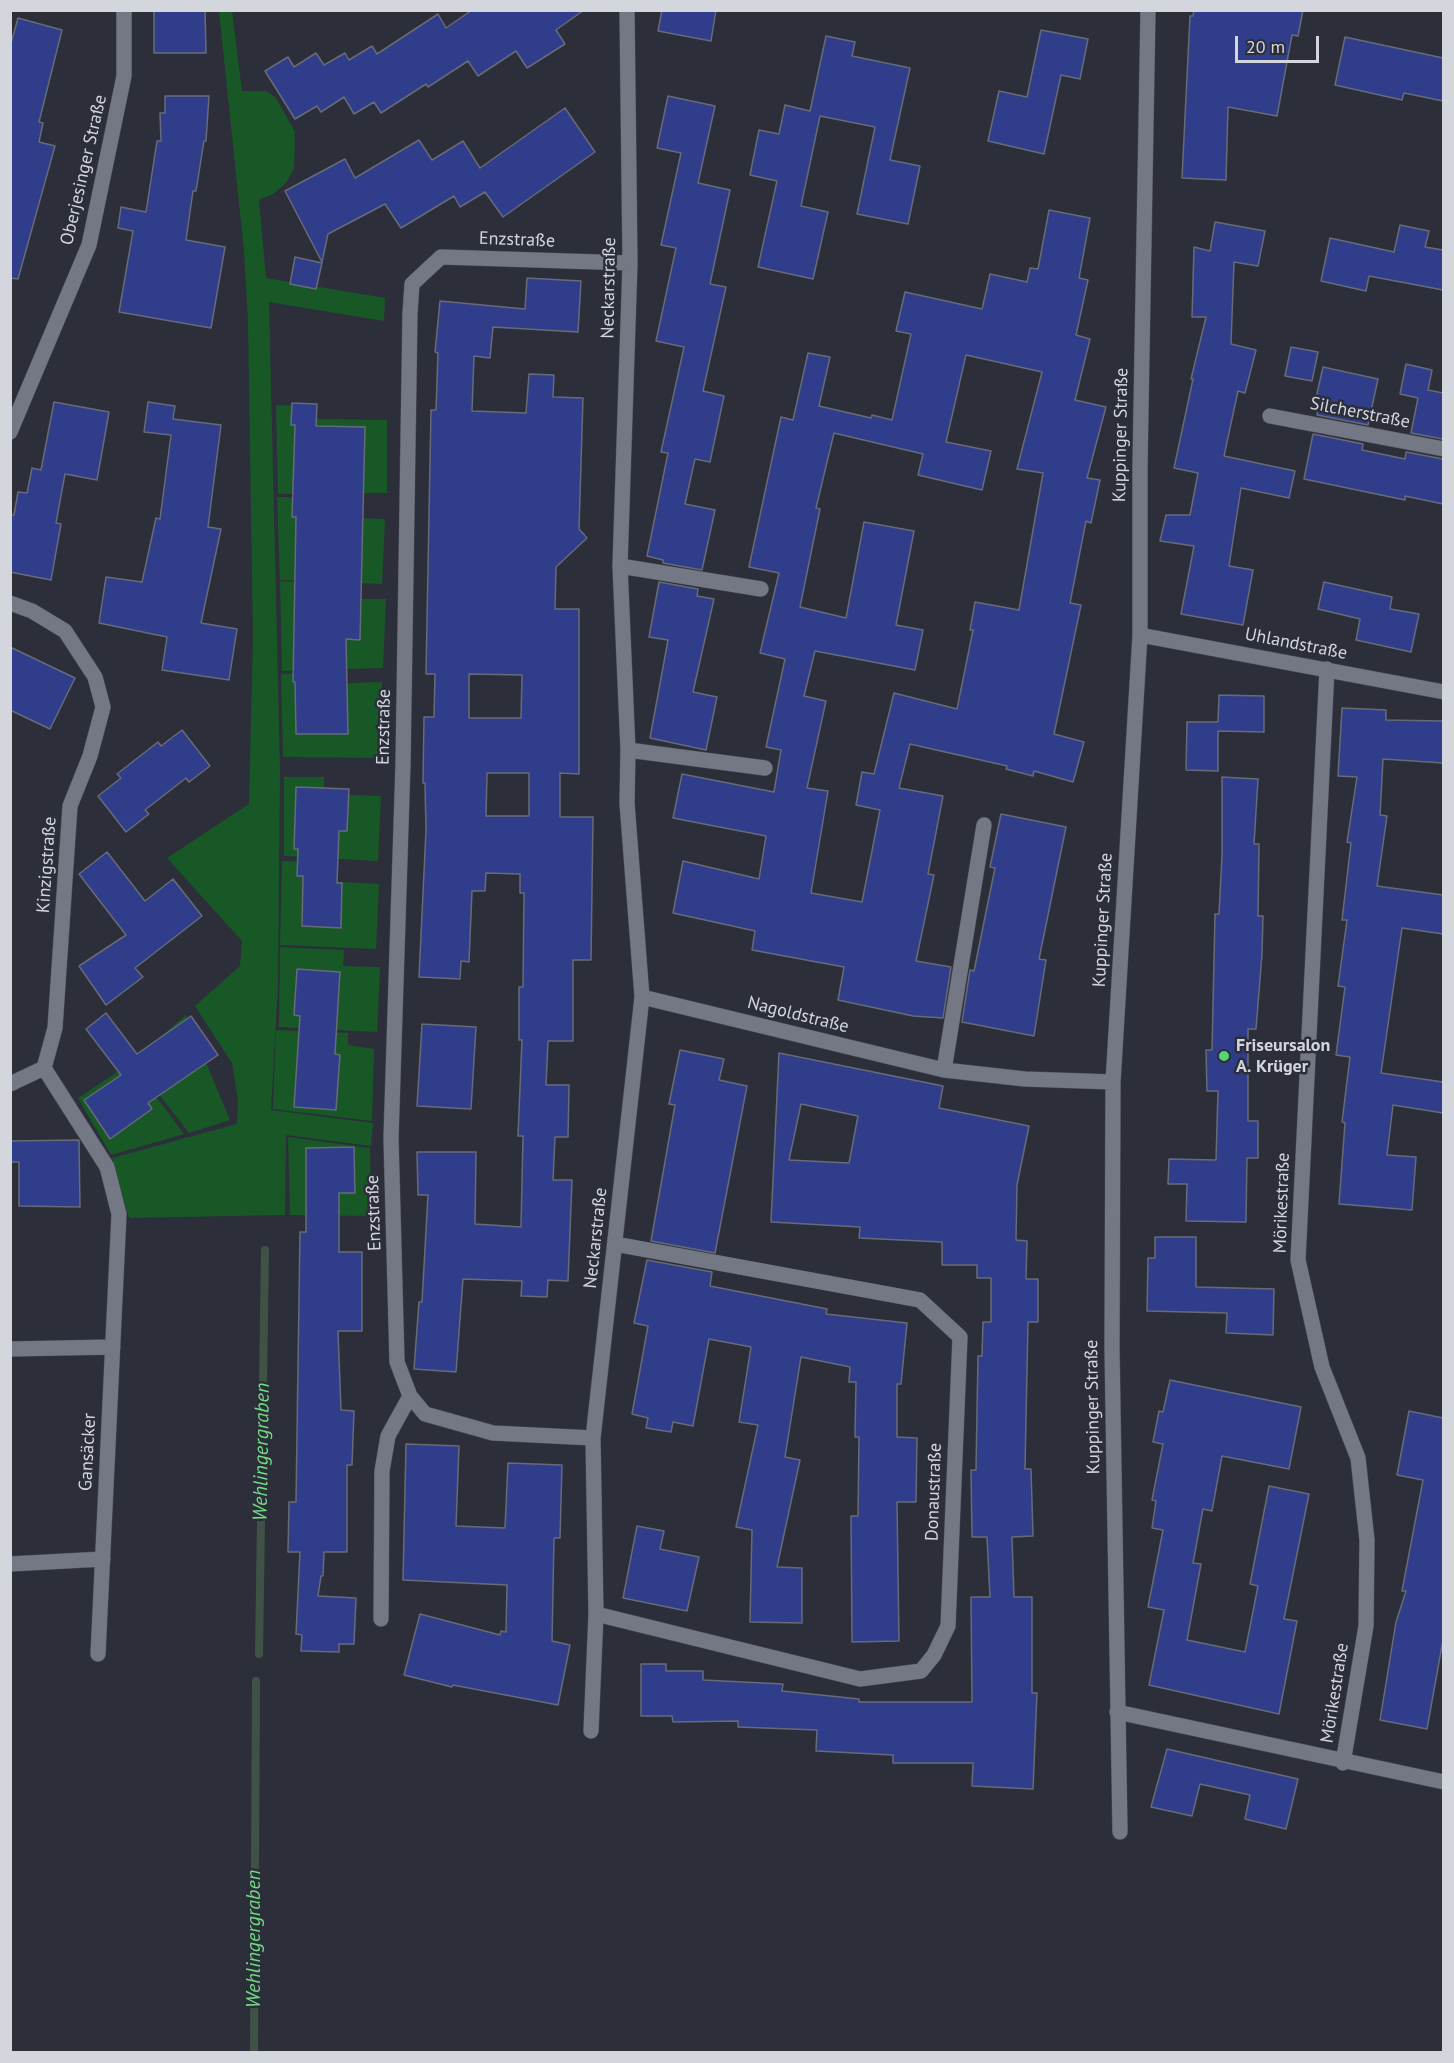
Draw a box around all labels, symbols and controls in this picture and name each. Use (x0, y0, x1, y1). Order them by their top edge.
scale bar (1238, 24, 1322, 62)
text: 20 m (1246, 35, 1285, 58)
street label: Oberjesinger Straße (56, 93, 112, 247)
street label: Enzstraße (479, 228, 555, 252)
street label: Neckarstraße (597, 237, 621, 339)
street label: Kuppinger Straße (1109, 368, 1133, 502)
street label: Silcherstraße (1308, 393, 1412, 433)
street label: Uhlandstraße (1243, 623, 1349, 665)
street label: Enzstraße (373, 689, 395, 765)
street label: Kinzigstraße (33, 816, 61, 914)
street label: Kuppinger Straße (1089, 852, 1117, 988)
street label: Nagoldstraße (745, 992, 851, 1038)
place label: Friseursalon A. Krüger (1236, 1035, 1330, 1078)
marker: Friseursalon A. Krüger (1217, 1049, 1231, 1063)
street label: Mörikestraße (1269, 1152, 1295, 1254)
street label: Enzstraße (362, 1175, 386, 1251)
street label: Neckarstraße (580, 1186, 612, 1290)
street label: Kuppinger Straße (1081, 1340, 1105, 1474)
water label: Wehlingergraben (249, 1383, 275, 1521)
street label: Gansäcker (75, 1412, 101, 1492)
street label: Donaustraße (921, 1442, 947, 1542)
street label: Mörikestraße (1316, 1641, 1354, 1745)
water label: Wehlingergraben (242, 1870, 266, 2008)

